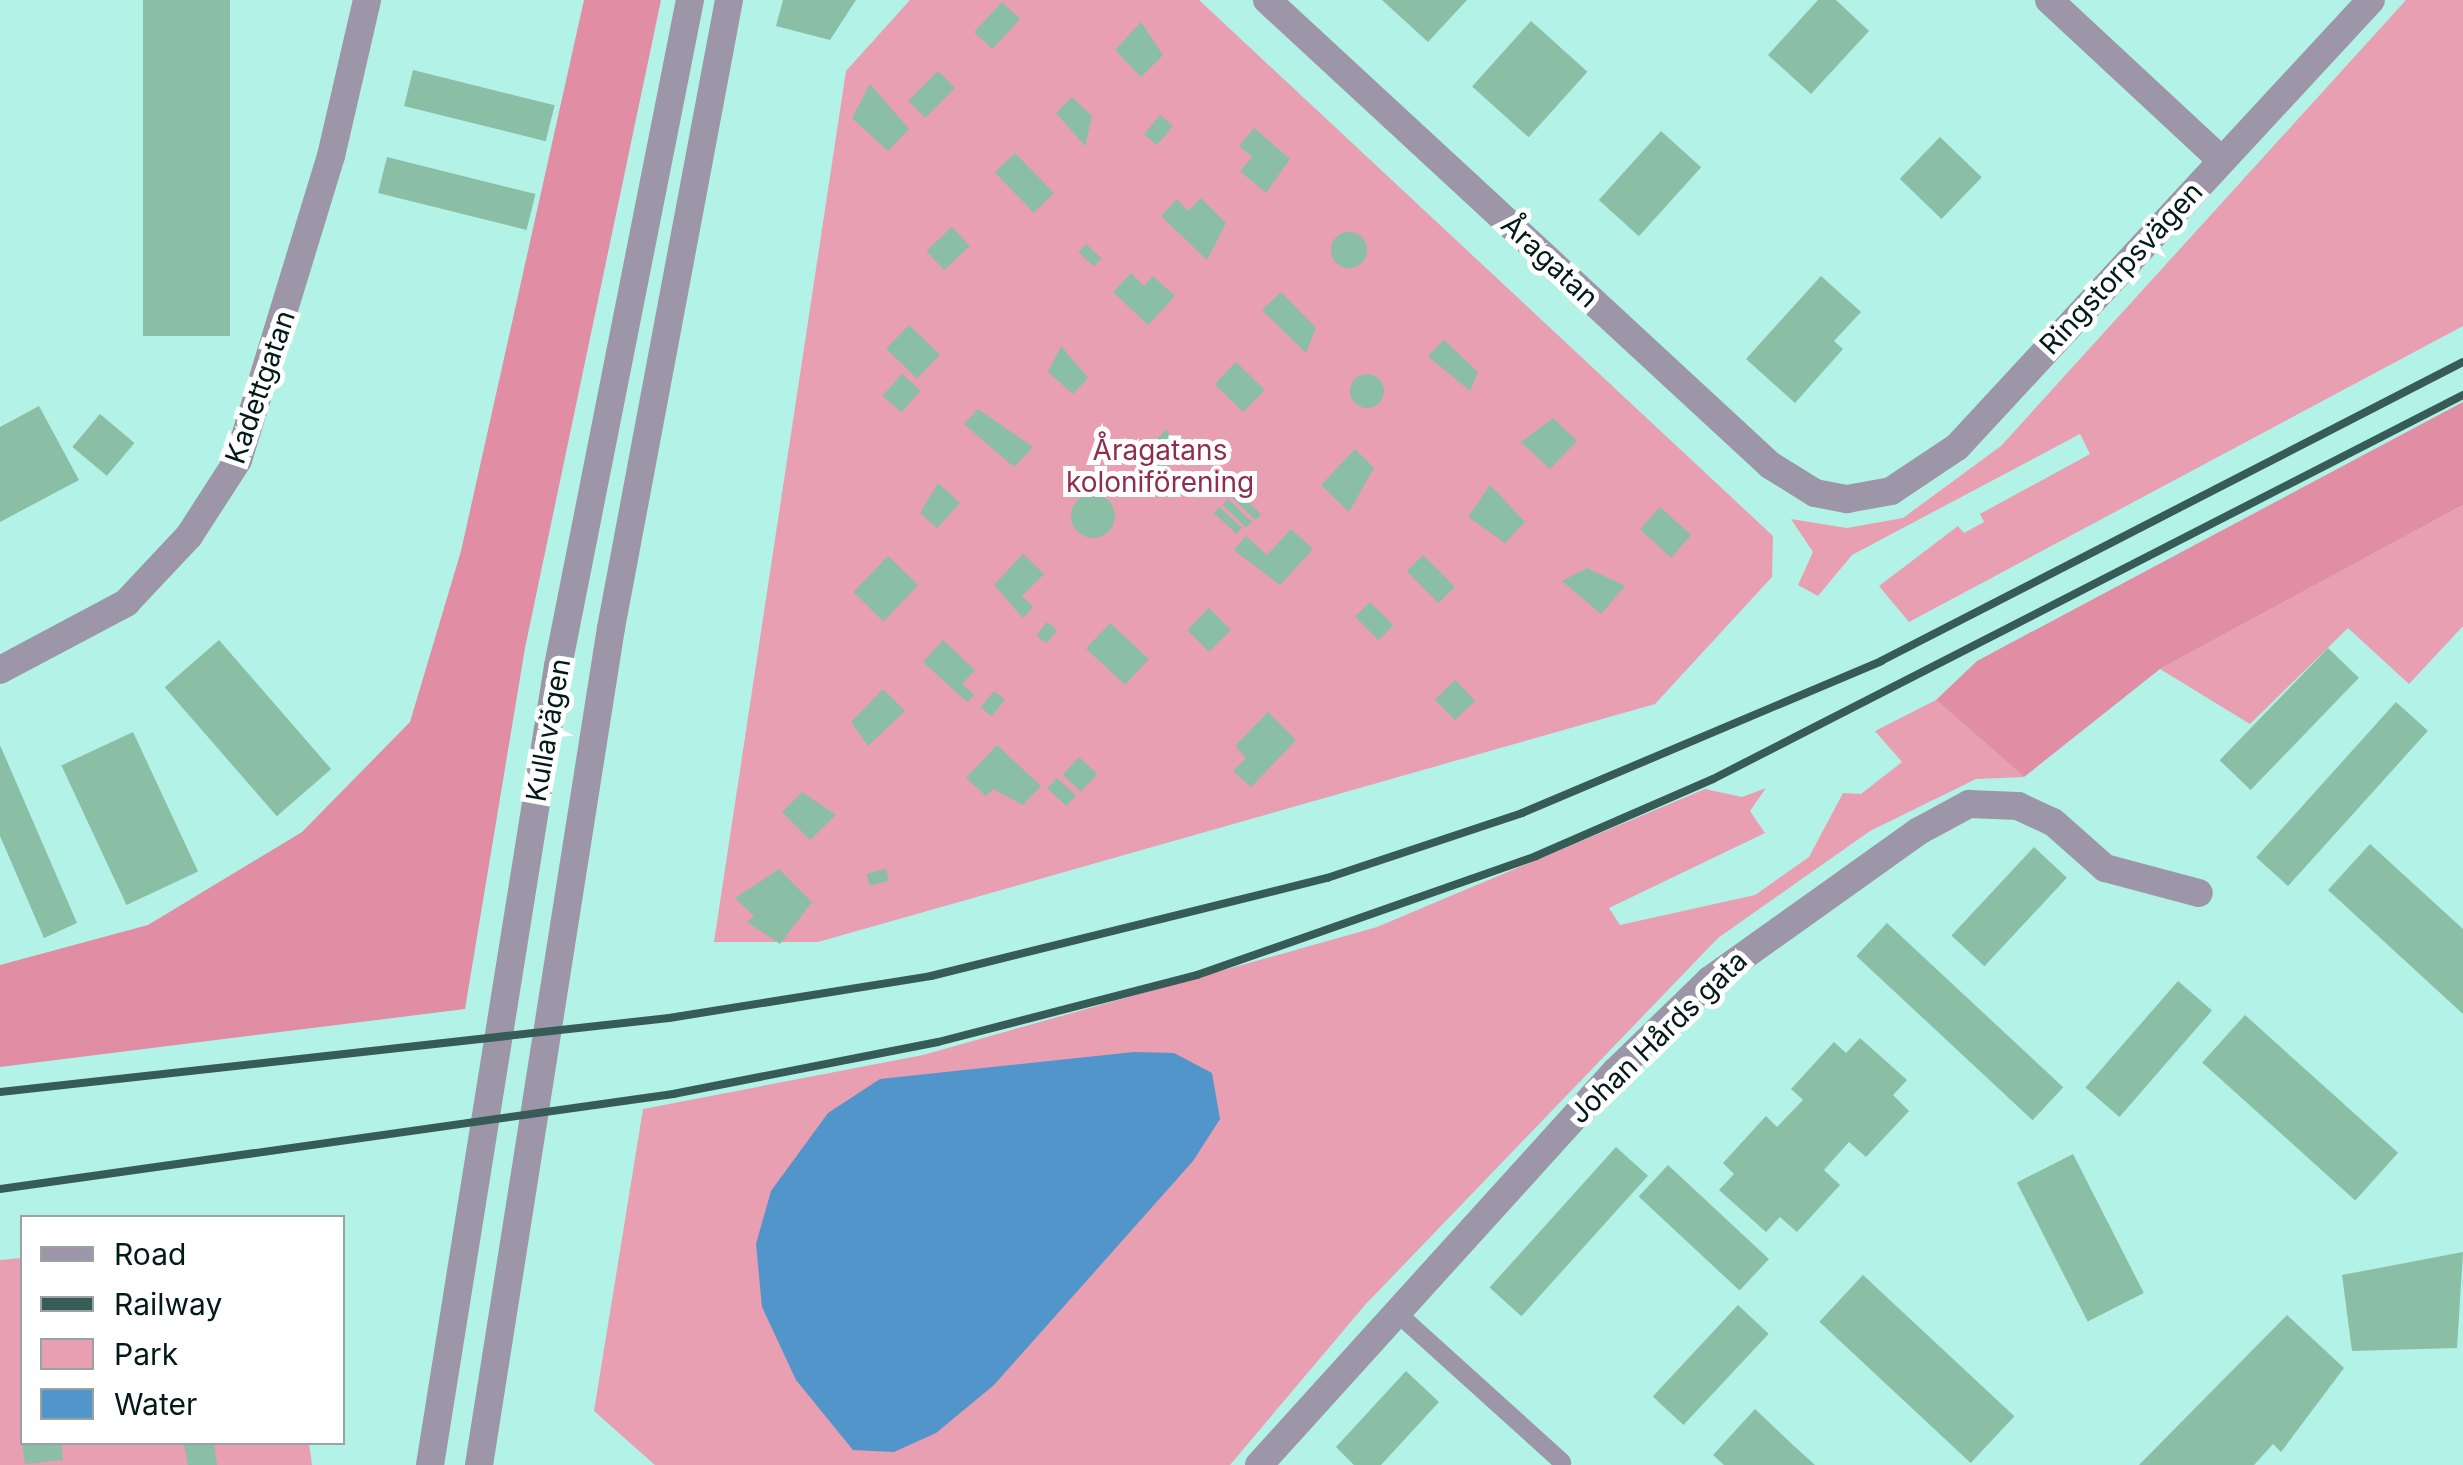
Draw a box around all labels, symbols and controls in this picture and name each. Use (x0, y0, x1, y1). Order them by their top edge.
street label: Ringstorpsvägen (2033, 175, 2209, 361)
street label: Åragatan (1495, 208, 1605, 314)
street label: Kadettgatan (218, 306, 302, 468)
park label: Åragatans koloniförening (1066, 433, 1254, 499)
street label: Kullavägen (519, 656, 577, 804)
street label: Johan Hårds gata (1562, 944, 1754, 1130)
legend (20, 1215, 345, 1445)
text: Road (114, 1236, 186, 1272)
text: Railway (114, 1286, 222, 1322)
text: Park (114, 1336, 178, 1372)
text: Water (114, 1386, 197, 1422)

